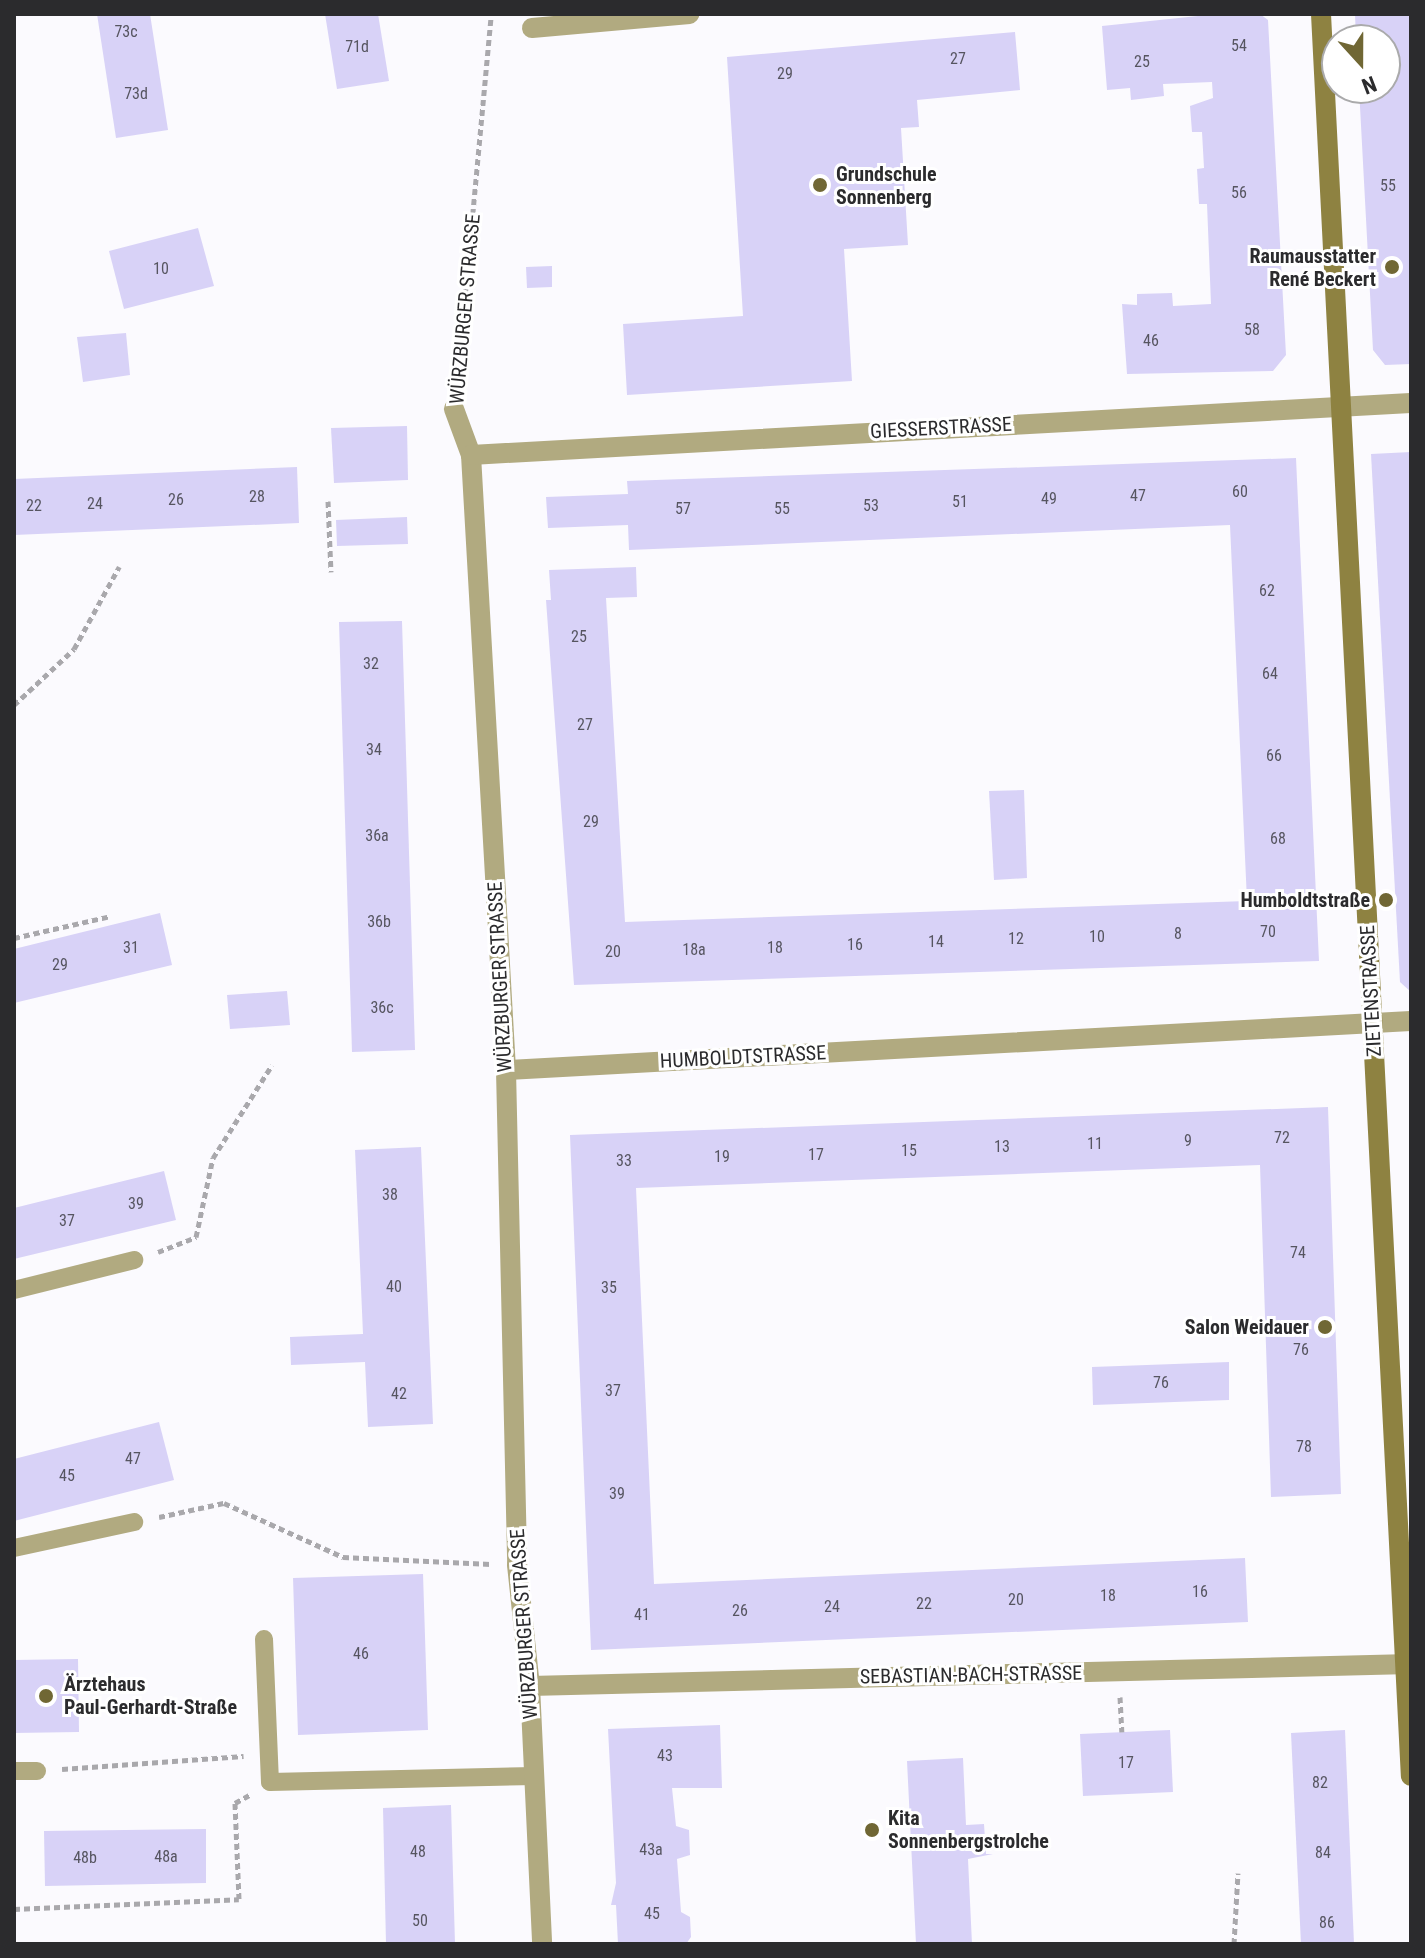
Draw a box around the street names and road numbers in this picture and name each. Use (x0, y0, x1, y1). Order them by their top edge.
street label: WÜRZBURGER STRASSE (445, 213, 485, 405)
street label: GIESSERSTRASSE (870, 412, 1012, 444)
street label: WÜRZBURGER STRASSE (483, 881, 517, 1073)
street label: ZIETENSTRASSE (1356, 924, 1386, 1058)
street label: HUMBOLDTSTRASSE (659, 1041, 827, 1073)
street label: WÜRZBURGER STRASSE (505, 1528, 543, 1720)
street label: SEBASTIAN-BACH-STRASSE (860, 1661, 1082, 1689)

